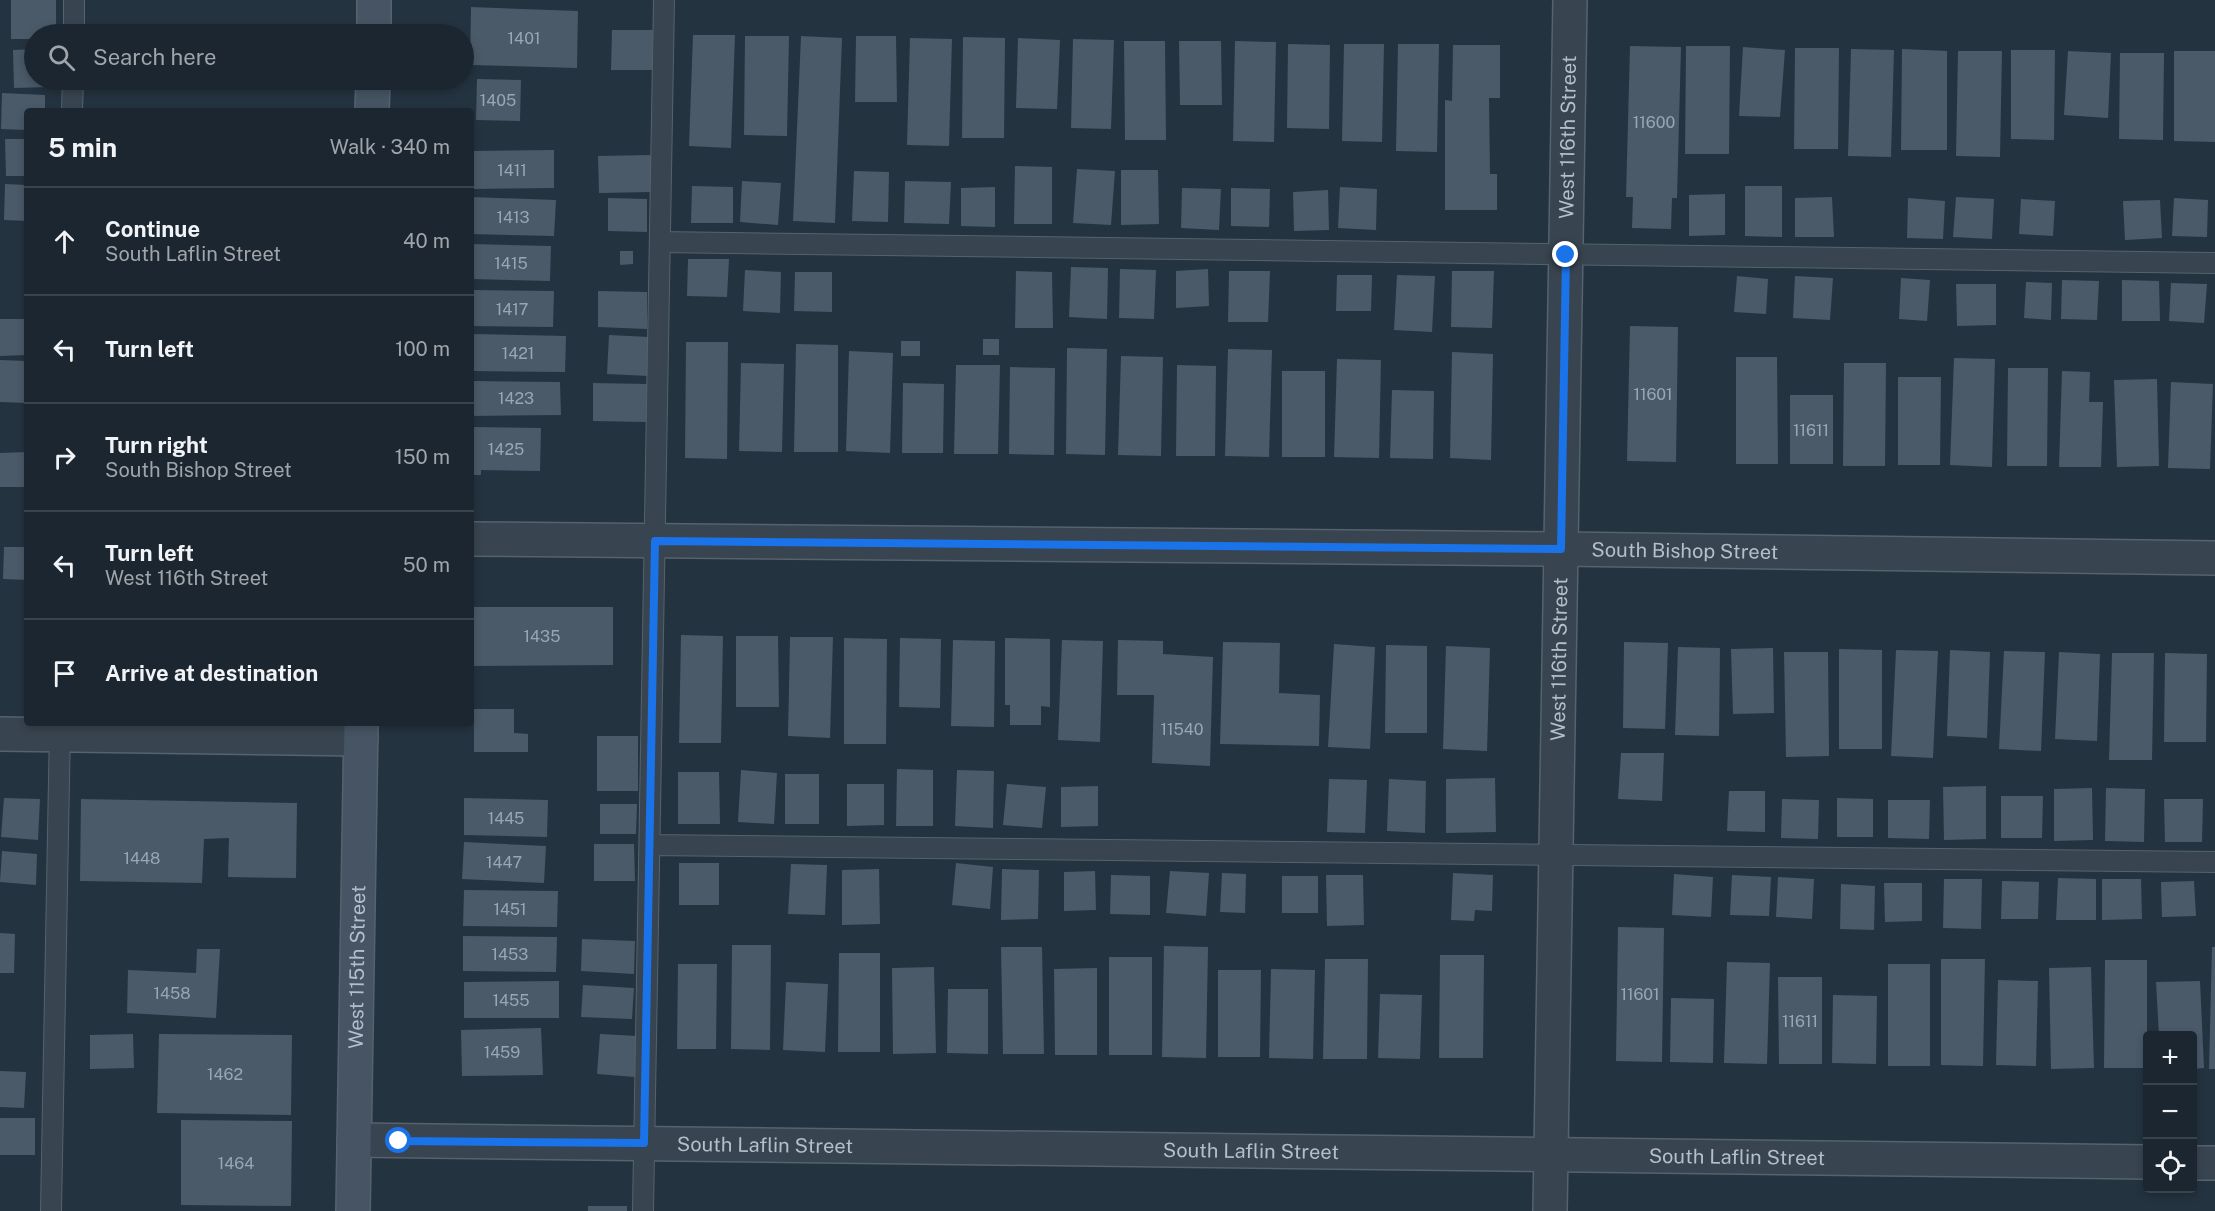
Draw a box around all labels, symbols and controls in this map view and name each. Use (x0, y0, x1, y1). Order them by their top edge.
search box (24, 24, 474, 90)
house number: 1401 (508, 29, 540, 48)
icon: search (45, 41, 78, 74)
text: Search here (93, 44, 217, 70)
street label: West 116th Street (1554, 55, 1581, 219)
house number: 1405 (480, 91, 516, 110)
house number: 11600 (1633, 113, 1675, 132)
text: 5 min (48, 132, 117, 163)
text: Walk · 340 m (330, 135, 450, 159)
house number: 1411 (497, 161, 527, 180)
house number: 1413 (496, 208, 530, 227)
text: Continue (105, 216, 200, 242)
icon: ahead (48, 225, 81, 258)
text: 40 m (403, 229, 450, 253)
route end (1552, 241, 1578, 267)
text: South Laflin Street (105, 242, 281, 266)
house number: 1415 (494, 254, 528, 273)
house number: 1417 (496, 300, 528, 319)
icon: left (48, 333, 81, 366)
text: Turn left (105, 336, 194, 362)
text: 100 m (395, 337, 450, 361)
house number: 1421 (502, 344, 534, 363)
house number: 11601 (1633, 385, 1673, 404)
house number: 1423 (498, 389, 534, 408)
house number: 11611 (1793, 421, 1829, 440)
text: Turn right (105, 432, 208, 458)
house number: 1425 (488, 440, 524, 459)
icon: right (48, 441, 81, 474)
text: 150 m (395, 445, 450, 469)
text: South Bishop Street (105, 458, 292, 482)
street label: South Bishop Street (1591, 537, 1779, 564)
text: Turn left (105, 540, 194, 566)
icon: left (48, 549, 81, 582)
text: 50 m (403, 553, 450, 577)
text: West 116th Street (105, 566, 268, 590)
street label: West 116th Street (1546, 577, 1572, 741)
house number: 1435 (524, 627, 560, 646)
icon: arrive (48, 657, 81, 690)
text: Arrive at destination (105, 660, 318, 686)
house number: 11540 (1160, 720, 1204, 739)
house number: 1445 (488, 809, 524, 828)
house number: 1448 (124, 849, 160, 868)
house number: 1447 (486, 853, 522, 872)
street label: West 115th Street (344, 885, 370, 1049)
house number: 1451 (493, 900, 527, 919)
house number: 1453 (492, 945, 528, 964)
house number: 1458 (153, 984, 191, 1003)
house number: 11601 (1620, 985, 1660, 1004)
house number: 1455 (493, 991, 529, 1010)
house number: 11611 (1782, 1012, 1818, 1031)
map controls (2143, 1031, 2197, 1193)
button: + (2143, 1031, 2197, 1085)
house number: 1459 (484, 1043, 520, 1062)
house number: 1462 (207, 1065, 243, 1084)
button: − (2143, 1085, 2197, 1139)
route start (385, 1127, 411, 1153)
street label: South Laflin Street (677, 1132, 853, 1158)
street label: South Laflin Street (1163, 1138, 1339, 1164)
button: locate (2143, 1139, 2197, 1193)
street label: South Laflin Street (1649, 1144, 1825, 1170)
house number: 1464 (218, 1154, 254, 1173)

